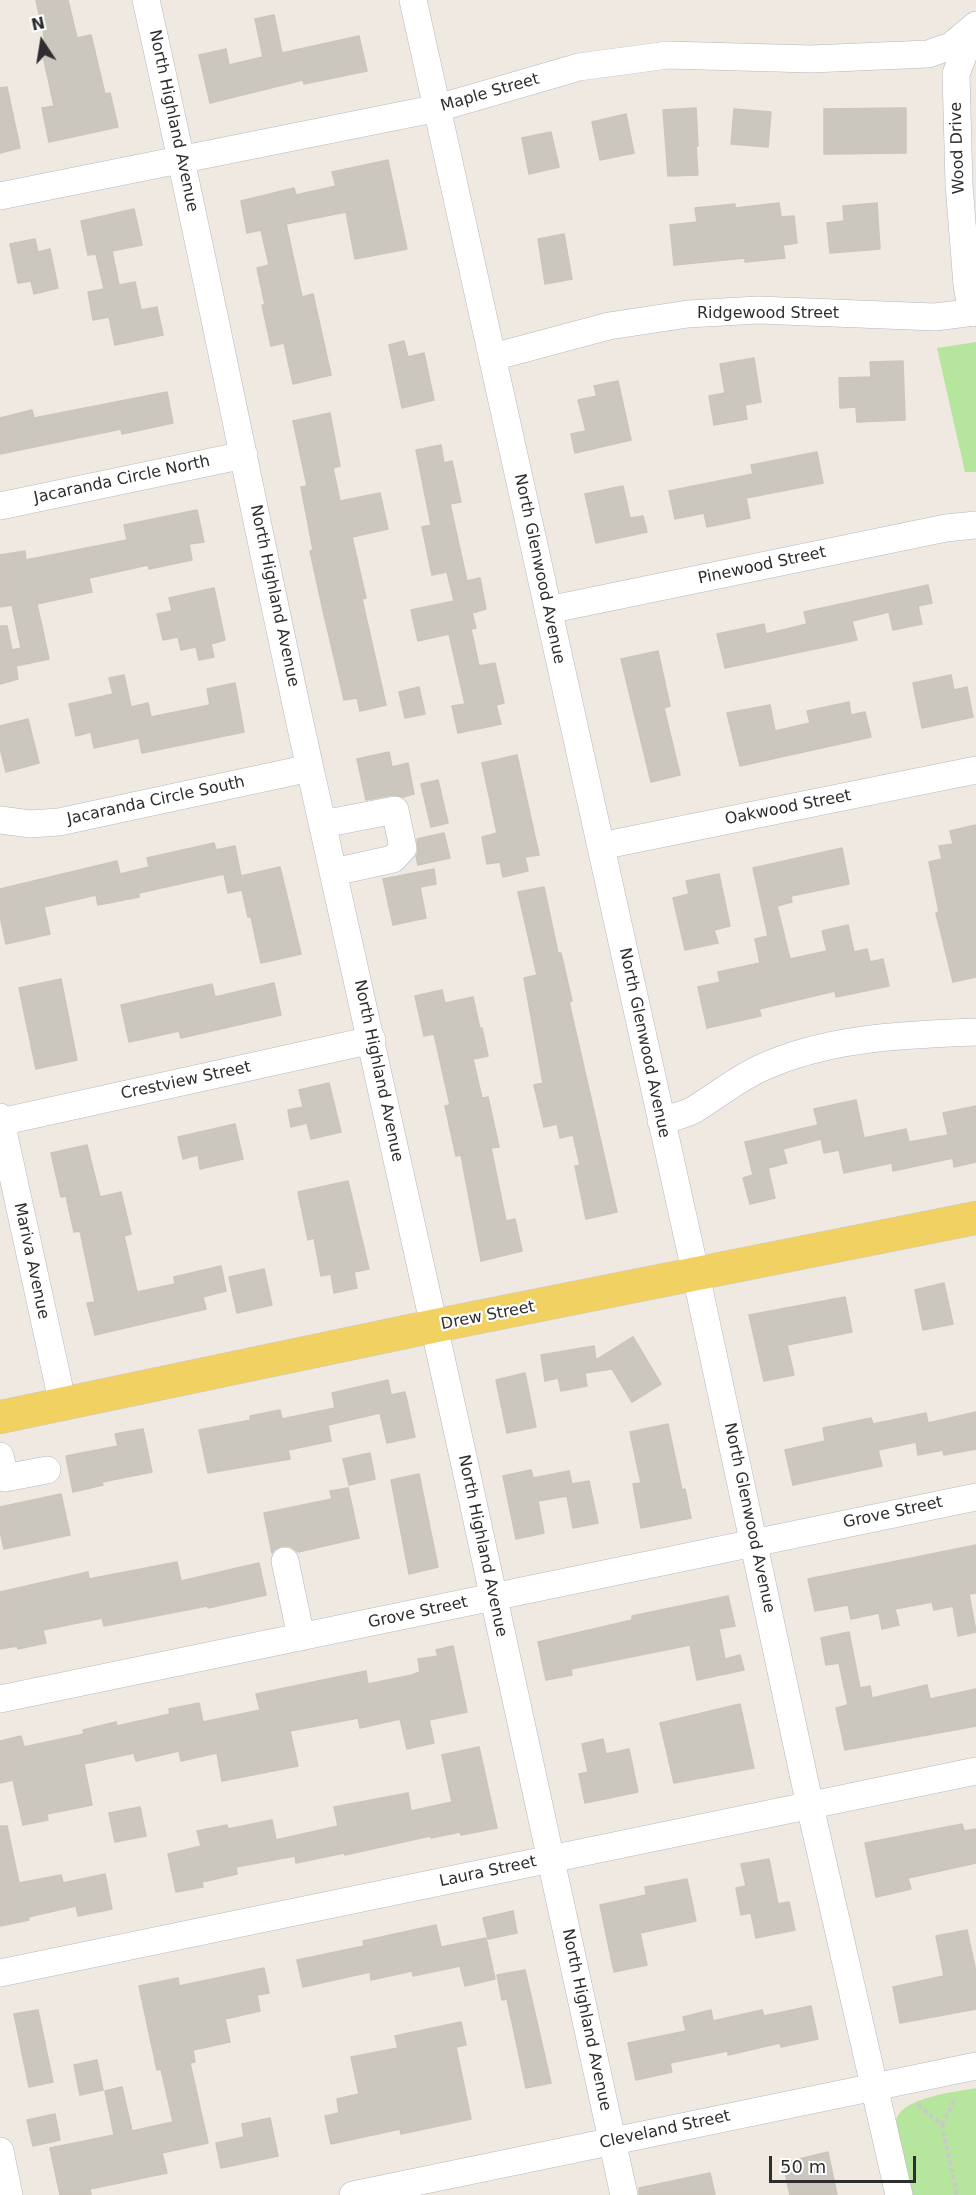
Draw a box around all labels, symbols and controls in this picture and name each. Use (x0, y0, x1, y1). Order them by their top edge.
north arrow (12, 12, 72, 72)
text: N (30, 13, 47, 35)
street label: North Highland Avenue (144, 28, 202, 214)
street label: Maple Street (438, 70, 542, 116)
street label: Wood Drive (947, 102, 969, 194)
street label: Ridgewood Street (697, 304, 839, 324)
street label: Jacaranda Circle North (32, 452, 212, 508)
street label: North Glenwood Avenue (509, 472, 569, 666)
street label: North Highland Avenue (245, 503, 303, 689)
street label: Pinewood Street (696, 543, 828, 589)
street label: Jacaranda Circle South (65, 773, 247, 829)
street label: Oakwood Street (723, 786, 853, 830)
street label: North Glenwood Avenue (614, 946, 674, 1140)
street label: North Highland Avenue (349, 978, 407, 1164)
street label: Crestview Street (119, 1058, 253, 1104)
street label: Mariva Avenue (9, 1201, 53, 1321)
street label: Drew Street (439, 1297, 537, 1335)
street label: North Glenwood Avenue (719, 1421, 779, 1615)
street label: North Highland Avenue (453, 1453, 511, 1639)
street label: Grove Street (841, 1493, 945, 1533)
street label: Grove Street (366, 1593, 470, 1633)
street label: Laura Street (438, 1852, 538, 1892)
street label: North Highland Avenue (557, 1927, 615, 2113)
street label: Cleveland Street (598, 2107, 732, 2153)
scale bar (772, 2144, 919, 2182)
text: 50 m (780, 2156, 826, 2177)

